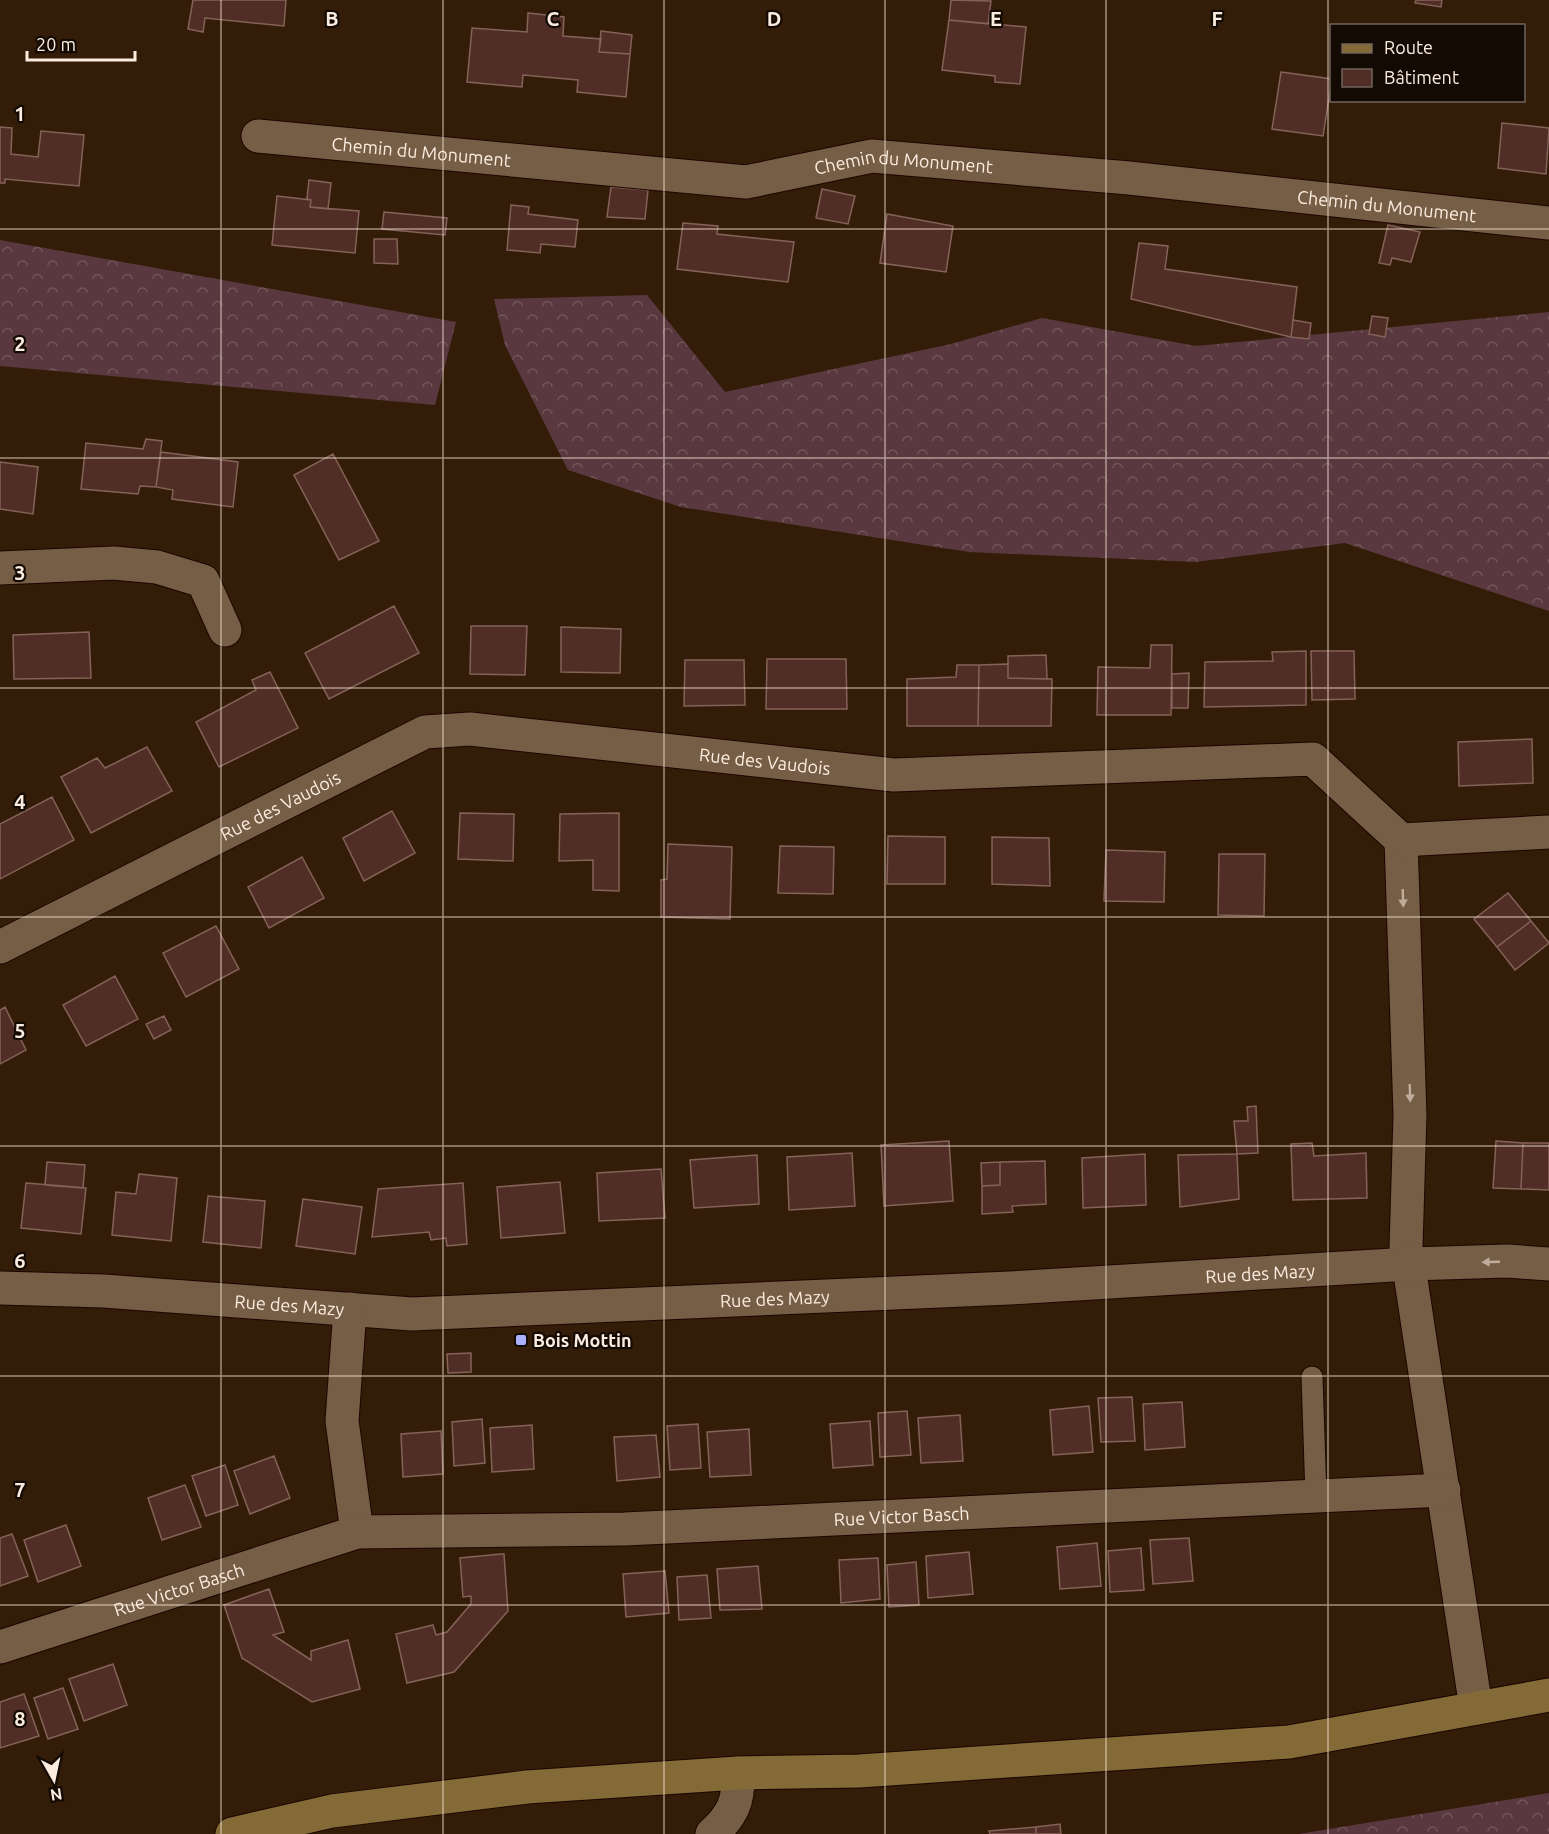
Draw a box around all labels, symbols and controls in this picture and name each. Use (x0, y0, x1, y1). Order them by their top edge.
text: B (325, 7, 339, 30)
text: C (547, 7, 560, 30)
text: D (767, 7, 781, 30)
text: E (990, 7, 1002, 30)
text: F (1211, 7, 1223, 30)
scale bar (27, 24, 135, 62)
legend (1330, 24, 1525, 102)
text: 20 m (36, 34, 76, 54)
text: Route (1384, 37, 1433, 57)
text: Bâtiment (1384, 67, 1459, 87)
text: 1 (14, 102, 26, 125)
street label: Chemin du Monument (331, 133, 512, 170)
street label: Chemin du Monument (812, 146, 994, 178)
street label: Chemin du Monument (1296, 186, 1477, 225)
text: 2 (14, 332, 26, 355)
text: 3 (14, 561, 26, 584)
street label: Rue des Vaudois (698, 744, 832, 778)
street label: Rue des Vaudois (217, 766, 344, 844)
text: 4 (14, 790, 26, 813)
one-way arrow (1398, 889, 1407, 908)
text: 5 (14, 1019, 26, 1042)
one-way arrow (1405, 1084, 1414, 1103)
text: 6 (14, 1249, 26, 1272)
one-way arrow (1481, 1257, 1500, 1266)
street label: Rue des Mazy (1205, 1260, 1316, 1286)
street label: Rue des Mazy (719, 1286, 830, 1311)
street label: Rue des Mazy (234, 1291, 345, 1319)
place label: Bois Mottin (533, 1330, 631, 1350)
marker: Bois Mottin (514, 1333, 528, 1347)
text: 7 (14, 1478, 26, 1501)
street label: Rue Victor Basch (833, 1503, 970, 1529)
street label: Rue Victor Basch (111, 1559, 247, 1620)
text: 8 (14, 1707, 26, 1730)
north arrow (24, 1750, 84, 1810)
text: N (49, 1785, 64, 1805)

